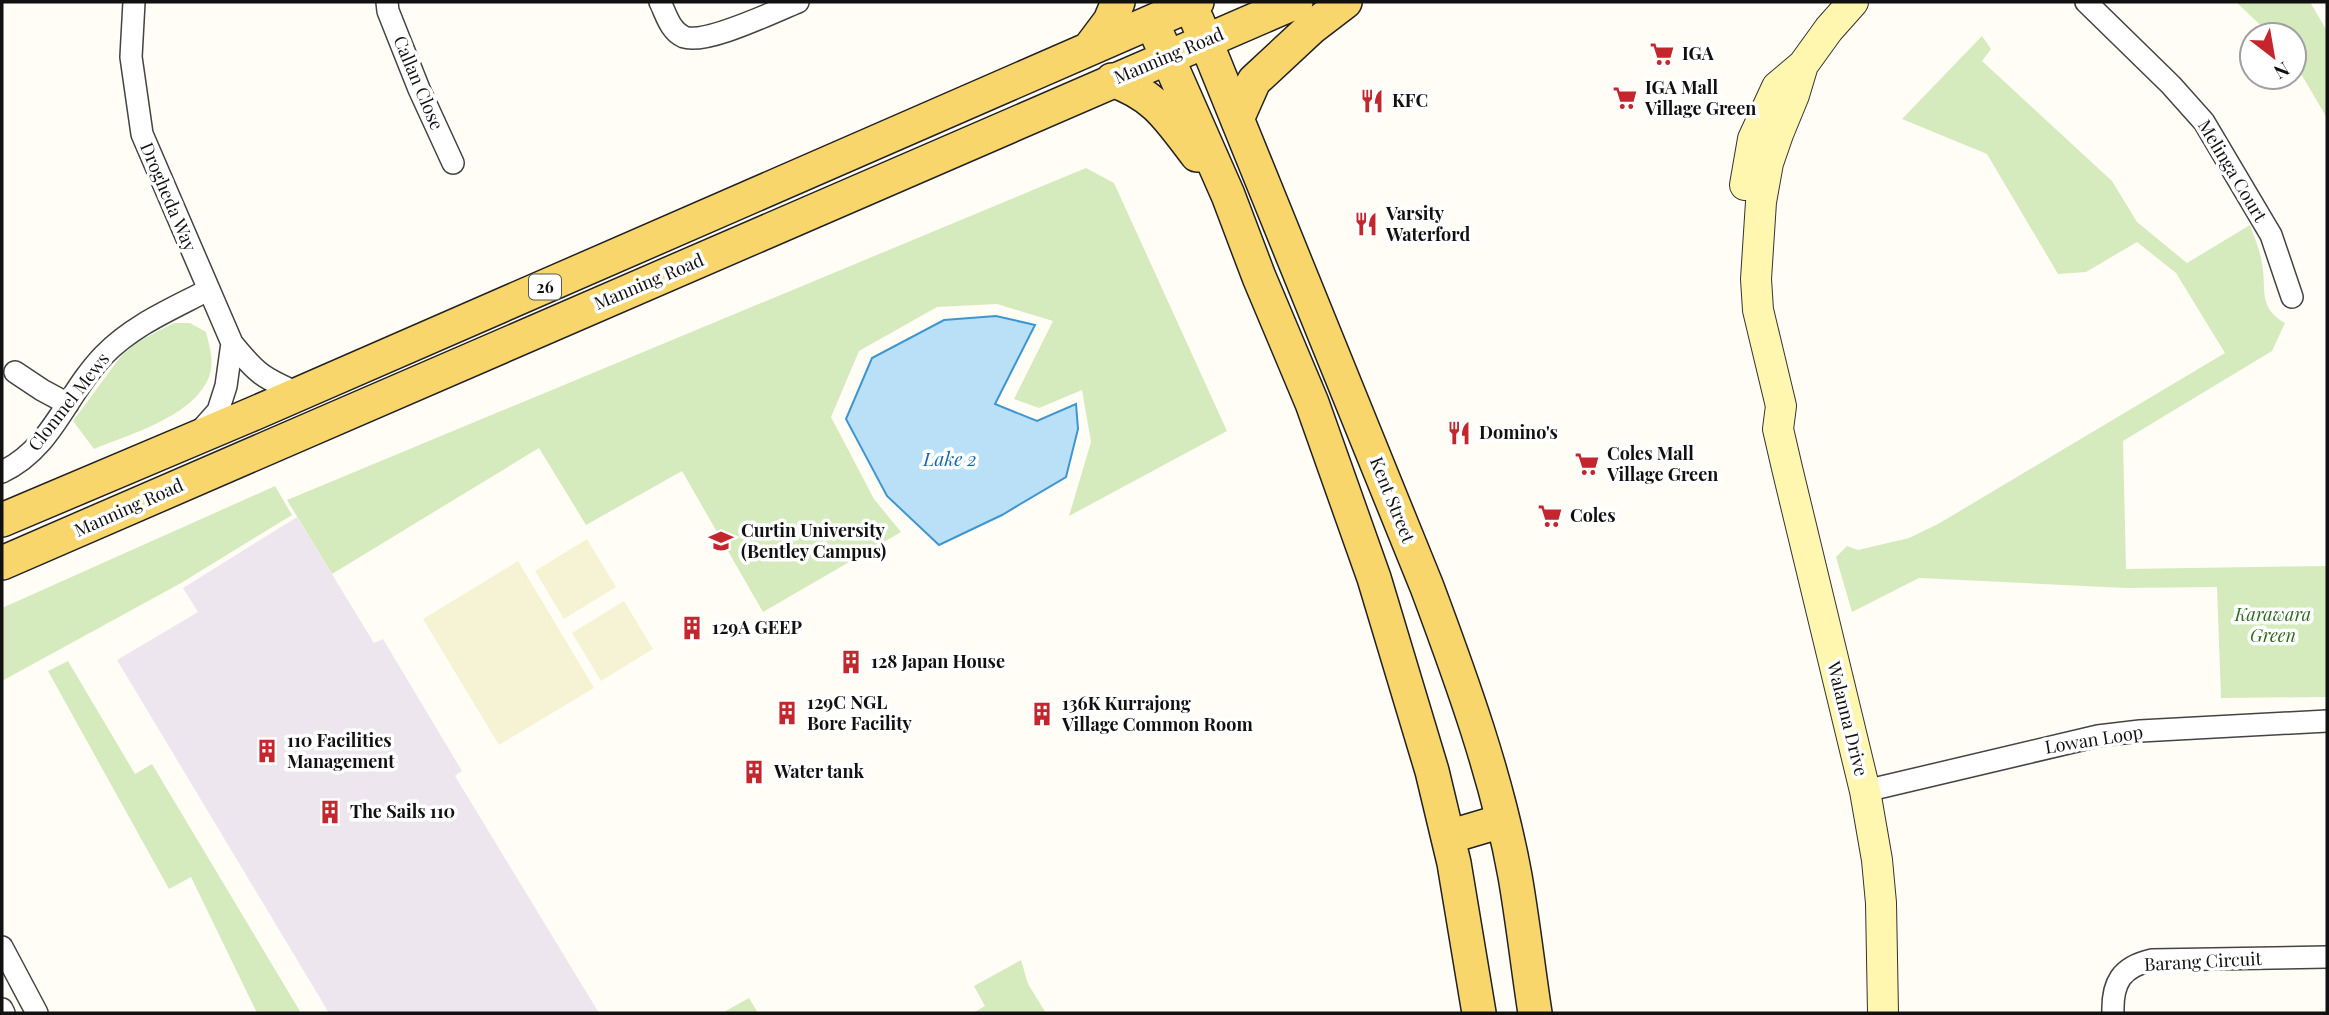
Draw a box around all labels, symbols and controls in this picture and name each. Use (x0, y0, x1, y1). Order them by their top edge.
street label: Manning Road (1110, 21, 1228, 89)
north arrow (2238, 21, 2308, 91)
street label: Callan Close (388, 32, 450, 133)
supermarket icon: IGA (1648, 40, 1676, 68)
place label: IGA (1682, 41, 1715, 65)
text: N (2269, 57, 2295, 86)
place label: IGA Mall Village Green (1644, 75, 1756, 120)
supermarket icon: IGA Mall Village Green (1611, 84, 1639, 112)
restaurant icon: KFC (1358, 87, 1386, 115)
place label: KFC (1392, 88, 1428, 112)
street label: Melinga Court (2193, 115, 2273, 227)
street label: Drogheda Way (135, 138, 203, 255)
place label: Varsity Waterford (1385, 201, 1470, 246)
restaurant icon: Varsity Waterford (1352, 210, 1380, 238)
street label: Manning Road (590, 247, 708, 315)
road number: 26 (529, 274, 561, 300)
street label: Clonmel Mews (22, 347, 114, 456)
restaurant icon: Domino's (1445, 419, 1473, 447)
place label: Domino's (1479, 420, 1558, 444)
place label: Coles Mall Village Green (1606, 441, 1718, 486)
water label: Lake 2 (922, 445, 977, 471)
supermarket icon: Coles Mall Village Green (1573, 450, 1601, 478)
street label: Kent Street (1365, 453, 1421, 547)
street label: Manning Road (70, 472, 187, 542)
supermarket icon: Coles (1536, 502, 1564, 530)
place label: Coles (1570, 503, 1616, 527)
place label: Curtin University (Bentley Campus) (741, 518, 887, 563)
school or university icon: Curtin University (Bentley Campus) (707, 527, 735, 555)
park label: Karawara Green (2234, 602, 2311, 647)
building icon: 129A GEEP (678, 614, 706, 642)
place label: 129A GEEP (712, 615, 803, 639)
building icon: 128 Japan House (837, 648, 865, 676)
place label: 128 Japan House (871, 649, 1005, 673)
street label: Walanna Drive (1822, 658, 1874, 779)
place label: 129C NGL Bore Facility (807, 690, 913, 735)
place label: 136K Kurrajong Village Common Room (1061, 691, 1253, 736)
building icon: 129C NGL Bore Facility (773, 699, 801, 727)
building icon: 136K Kurrajong Village Common Room (1028, 700, 1056, 728)
street label: Lowan Loop (2043, 719, 2145, 759)
place label: 110 Facilities Management (287, 728, 395, 773)
building icon: 110 Facilities Management (253, 737, 281, 765)
building icon: Water tank (740, 758, 768, 786)
place label: Water tank (773, 759, 864, 783)
building icon: The Sails 110 (316, 798, 344, 826)
place label: The Sails 110 (350, 799, 455, 823)
street label: Barang Circuit (2143, 946, 2263, 976)

